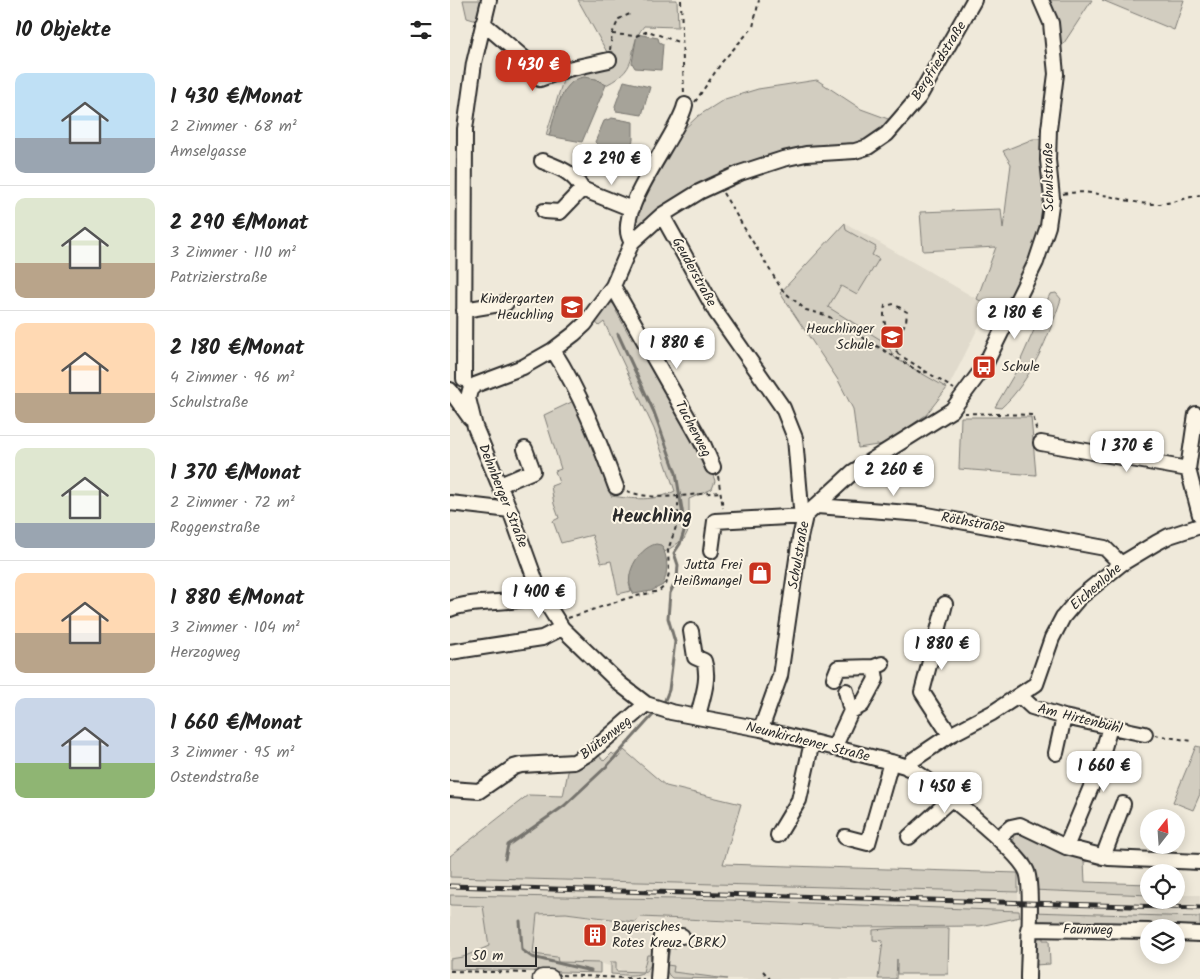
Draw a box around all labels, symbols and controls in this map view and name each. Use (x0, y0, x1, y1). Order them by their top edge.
text: 10 Objekte (15, 14, 111, 47)
icon: filters (407, 16, 435, 44)
street label: Bergfriedstraße (906, 16, 973, 105)
pin: 1 430 € (487, 49, 579, 92)
text: 1 430 € (507, 53, 559, 78)
text: 1 430 €/Monat (170, 81, 303, 114)
icon: home (55, 93, 115, 153)
text: 2 Zimmer · 68 m² (170, 114, 297, 139)
text: Amselgasse (170, 139, 246, 164)
street label: Schulstraße (1037, 142, 1061, 211)
pin: 2 290 € (566, 144, 658, 186)
text: 2 290 € (583, 147, 641, 172)
text: 2 290 €/Monat (170, 207, 309, 240)
icon: home (55, 218, 115, 278)
street label: Geuderstraße (666, 233, 723, 311)
text: 3 Zimmer · 110 m² (170, 240, 296, 265)
text: Patrizierstraße (170, 265, 267, 290)
place label: Kindergarten Heuchling (480, 288, 554, 326)
school or university icon: Kindergarten Heuchling (559, 294, 585, 320)
pin: 2 180 € (969, 298, 1061, 340)
text: 2 180 € (988, 301, 1042, 326)
place label: Heuchlinger Schule (806, 318, 875, 356)
school or university icon: Heuchlinger Schule (879, 324, 905, 350)
pin: 1 880 € (631, 328, 723, 370)
text: 1 880 € (650, 331, 704, 356)
text: 2 180 €/Monat (170, 332, 304, 365)
icon: home (55, 343, 115, 403)
bus stop icon: Schule (971, 354, 997, 380)
place label: Schule (1002, 356, 1040, 378)
text: 4 Zimmer · 96 m² (170, 365, 294, 390)
text: Schulstraße (170, 390, 248, 415)
street label: Tucherweg (669, 397, 717, 461)
pin: 1 370 € (1081, 430, 1173, 473)
text: 1 370 € (1101, 434, 1153, 459)
street label: Dehnberger Straße (472, 441, 534, 552)
pin: 2 260 € (848, 454, 940, 497)
text: 1 370 €/Monat (170, 457, 301, 490)
text: 2 260 € (865, 458, 923, 483)
icon: home (55, 468, 115, 528)
text: 2 Zimmer · 72 m² (170, 490, 295, 515)
district label: Heuchling (612, 502, 692, 532)
street label: Röthstraße (939, 507, 1007, 540)
text: Roggenstraße (170, 515, 260, 540)
street label: Schulstraße (782, 519, 816, 591)
place label: Jutta Frei Heißmangel (673, 554, 743, 592)
street label: Eichenlohe (1065, 558, 1127, 616)
shop icon: Jutta Frei Heißmangel (747, 560, 773, 586)
pin: 1 400 € (493, 576, 585, 619)
text: 1 400 € (513, 580, 565, 605)
text: 1 880 €/Monat (170, 582, 305, 615)
icon: home (55, 593, 115, 653)
text: 3 Zimmer · 104 m² (170, 615, 300, 640)
pin: 1 880 € (896, 628, 988, 671)
text: 1 880 € (915, 632, 969, 657)
text: Herzogweg (170, 640, 241, 665)
street label: Am Hirtenbühl (1035, 698, 1125, 740)
text: 1 660 €/Monat (170, 707, 303, 740)
street label: Blütenweg (575, 711, 637, 765)
street label: Neunkirchener Straße (744, 716, 873, 768)
icon: home (55, 718, 115, 778)
text: 3 Zimmer · 95 m² (170, 740, 294, 765)
pin: 1 660 € (1058, 750, 1150, 793)
text: 1 660 € (1078, 754, 1130, 779)
text: Ostendstraße (170, 765, 259, 790)
pin: 1 450 € (899, 772, 991, 814)
text: 1 450 € (919, 775, 971, 800)
north arrow (1140, 809, 1185, 854)
map controls (1140, 809, 1185, 964)
button: locate (1140, 864, 1185, 909)
place label: Bayerisches Rotes Kreuz (BRK) (612, 916, 727, 954)
street label: Faunweg (1063, 919, 1113, 941)
button: layers (1140, 919, 1185, 964)
building icon: Bayerisches Rotes Kreuz (BRK) (582, 922, 608, 948)
scale bar (465, 944, 538, 967)
text: 50 m (472, 945, 503, 967)

